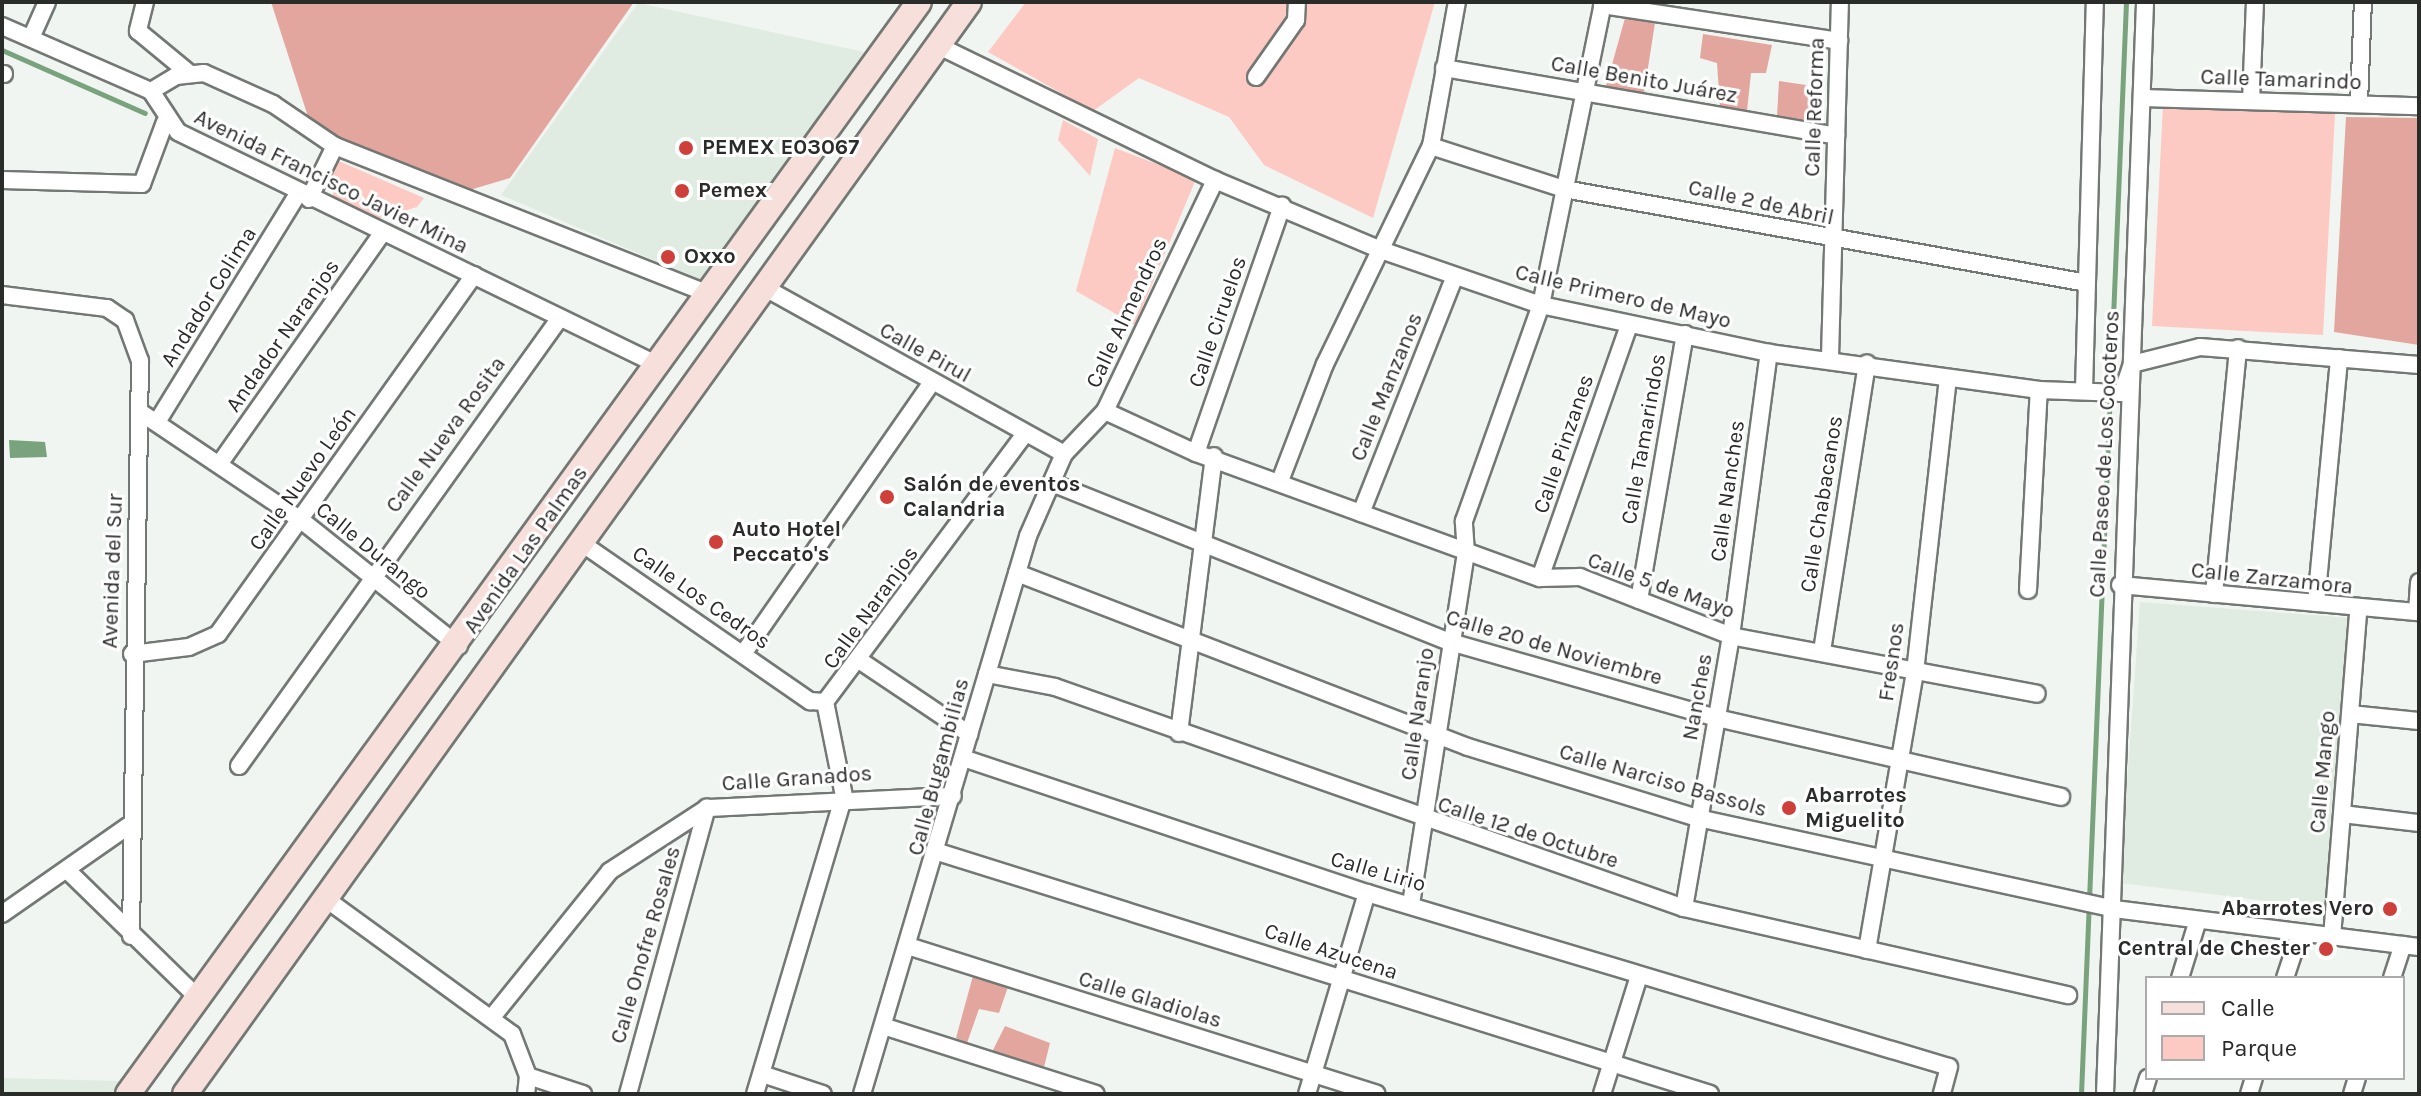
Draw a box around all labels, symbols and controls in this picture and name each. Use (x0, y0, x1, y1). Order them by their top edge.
street label: Calle Reforma (1799, 37, 1831, 177)
street label: Calle Benito Juárez (1549, 51, 1739, 109)
street label: Calle Tamarindo (2200, 64, 2362, 96)
street label: Avenida Francisco Javier Mina (190, 104, 472, 260)
place label: PEMEX E03067 (702, 135, 859, 161)
marker: PEMEX E03067 (677, 139, 695, 157)
street label: Calle 2 de Abril (1686, 175, 1836, 231)
place label: Pemex (698, 178, 767, 204)
marker: Pemex (673, 182, 691, 200)
street label: Andador Colima (155, 222, 263, 372)
street label: Calle Almendros (1081, 234, 1173, 392)
place label: Oxxo (684, 244, 736, 270)
marker: Oxxo (659, 248, 677, 266)
street label: Calle Ciruelos (1183, 253, 1253, 391)
street label: Andador Naranjos (220, 255, 346, 417)
street label: Calle Primero de Mayo (1512, 259, 1734, 335)
street label: Calle Manzanos (1345, 309, 1429, 465)
street label: Calle Paseo de Los Cocoteros (2084, 310, 2126, 598)
street label: Calle Pirul (875, 317, 975, 389)
street label: Calle Nueva Rosita (381, 352, 511, 518)
street label: Calle Tamarindos (1616, 352, 1672, 526)
street label: Calle Pinzanes (1528, 371, 1600, 517)
street label: Calle Nuevo León (244, 402, 362, 556)
street label: Calle Chabacanos (1795, 414, 1849, 594)
street label: Calle Nanches (1705, 419, 1751, 563)
street label: Avenida Las Palmas (458, 461, 594, 639)
place label: Salón de eventos Calandria (903, 471, 1080, 522)
marker: Salón de eventos Calandria (878, 488, 896, 506)
street label: Avenida del Sur (97, 493, 129, 649)
street label: Calle Durango (310, 497, 436, 605)
place label: Auto Hotel Peccato's (732, 516, 841, 568)
marker: Auto Hotel Peccato's (707, 533, 725, 551)
street label: Calle Los Cedros (627, 540, 775, 656)
street label: Calle Naranjos (818, 541, 924, 675)
street label: Calle 5 de Mayo (1584, 547, 1738, 625)
street label: Calle Zarzamora (2190, 557, 2354, 601)
street label: Calle 20 de Noviembre (1443, 604, 1665, 692)
street label: Fresnos (1873, 621, 1911, 703)
street label: Calle Naranjo (1396, 646, 1440, 782)
street label: Nanches (1677, 651, 1719, 743)
street label: Calle Bugambilias (903, 675, 975, 859)
street label: Calle Mango (2304, 710, 2342, 834)
street label: Calle Narciso Bassols (1556, 739, 1770, 823)
street label: Calle Granados (721, 761, 873, 797)
place label: Abarrotes Miguelito (1805, 782, 1907, 834)
street label: Calle 12 de Octubre (1434, 791, 1622, 875)
marker: Abarrotes Miguelito (1780, 799, 1798, 817)
street label: Calle Onofre Rosales (605, 843, 687, 1047)
street label: Calle Lirio (1327, 846, 1429, 898)
place label: Abarrotes Vero (2222, 896, 2374, 922)
marker: Abarrotes Vero (2381, 900, 2399, 918)
street label: Calle Azucena (1261, 918, 1401, 986)
place label: Central de Chester (2118, 936, 2310, 962)
marker: Central de Chester (2317, 940, 2335, 958)
street label: Calle Gladiolas (1075, 966, 1225, 1034)
legend (2145, 976, 2405, 1080)
text: Calle (2221, 994, 2275, 1022)
text: Parque (2221, 1034, 2297, 1062)

